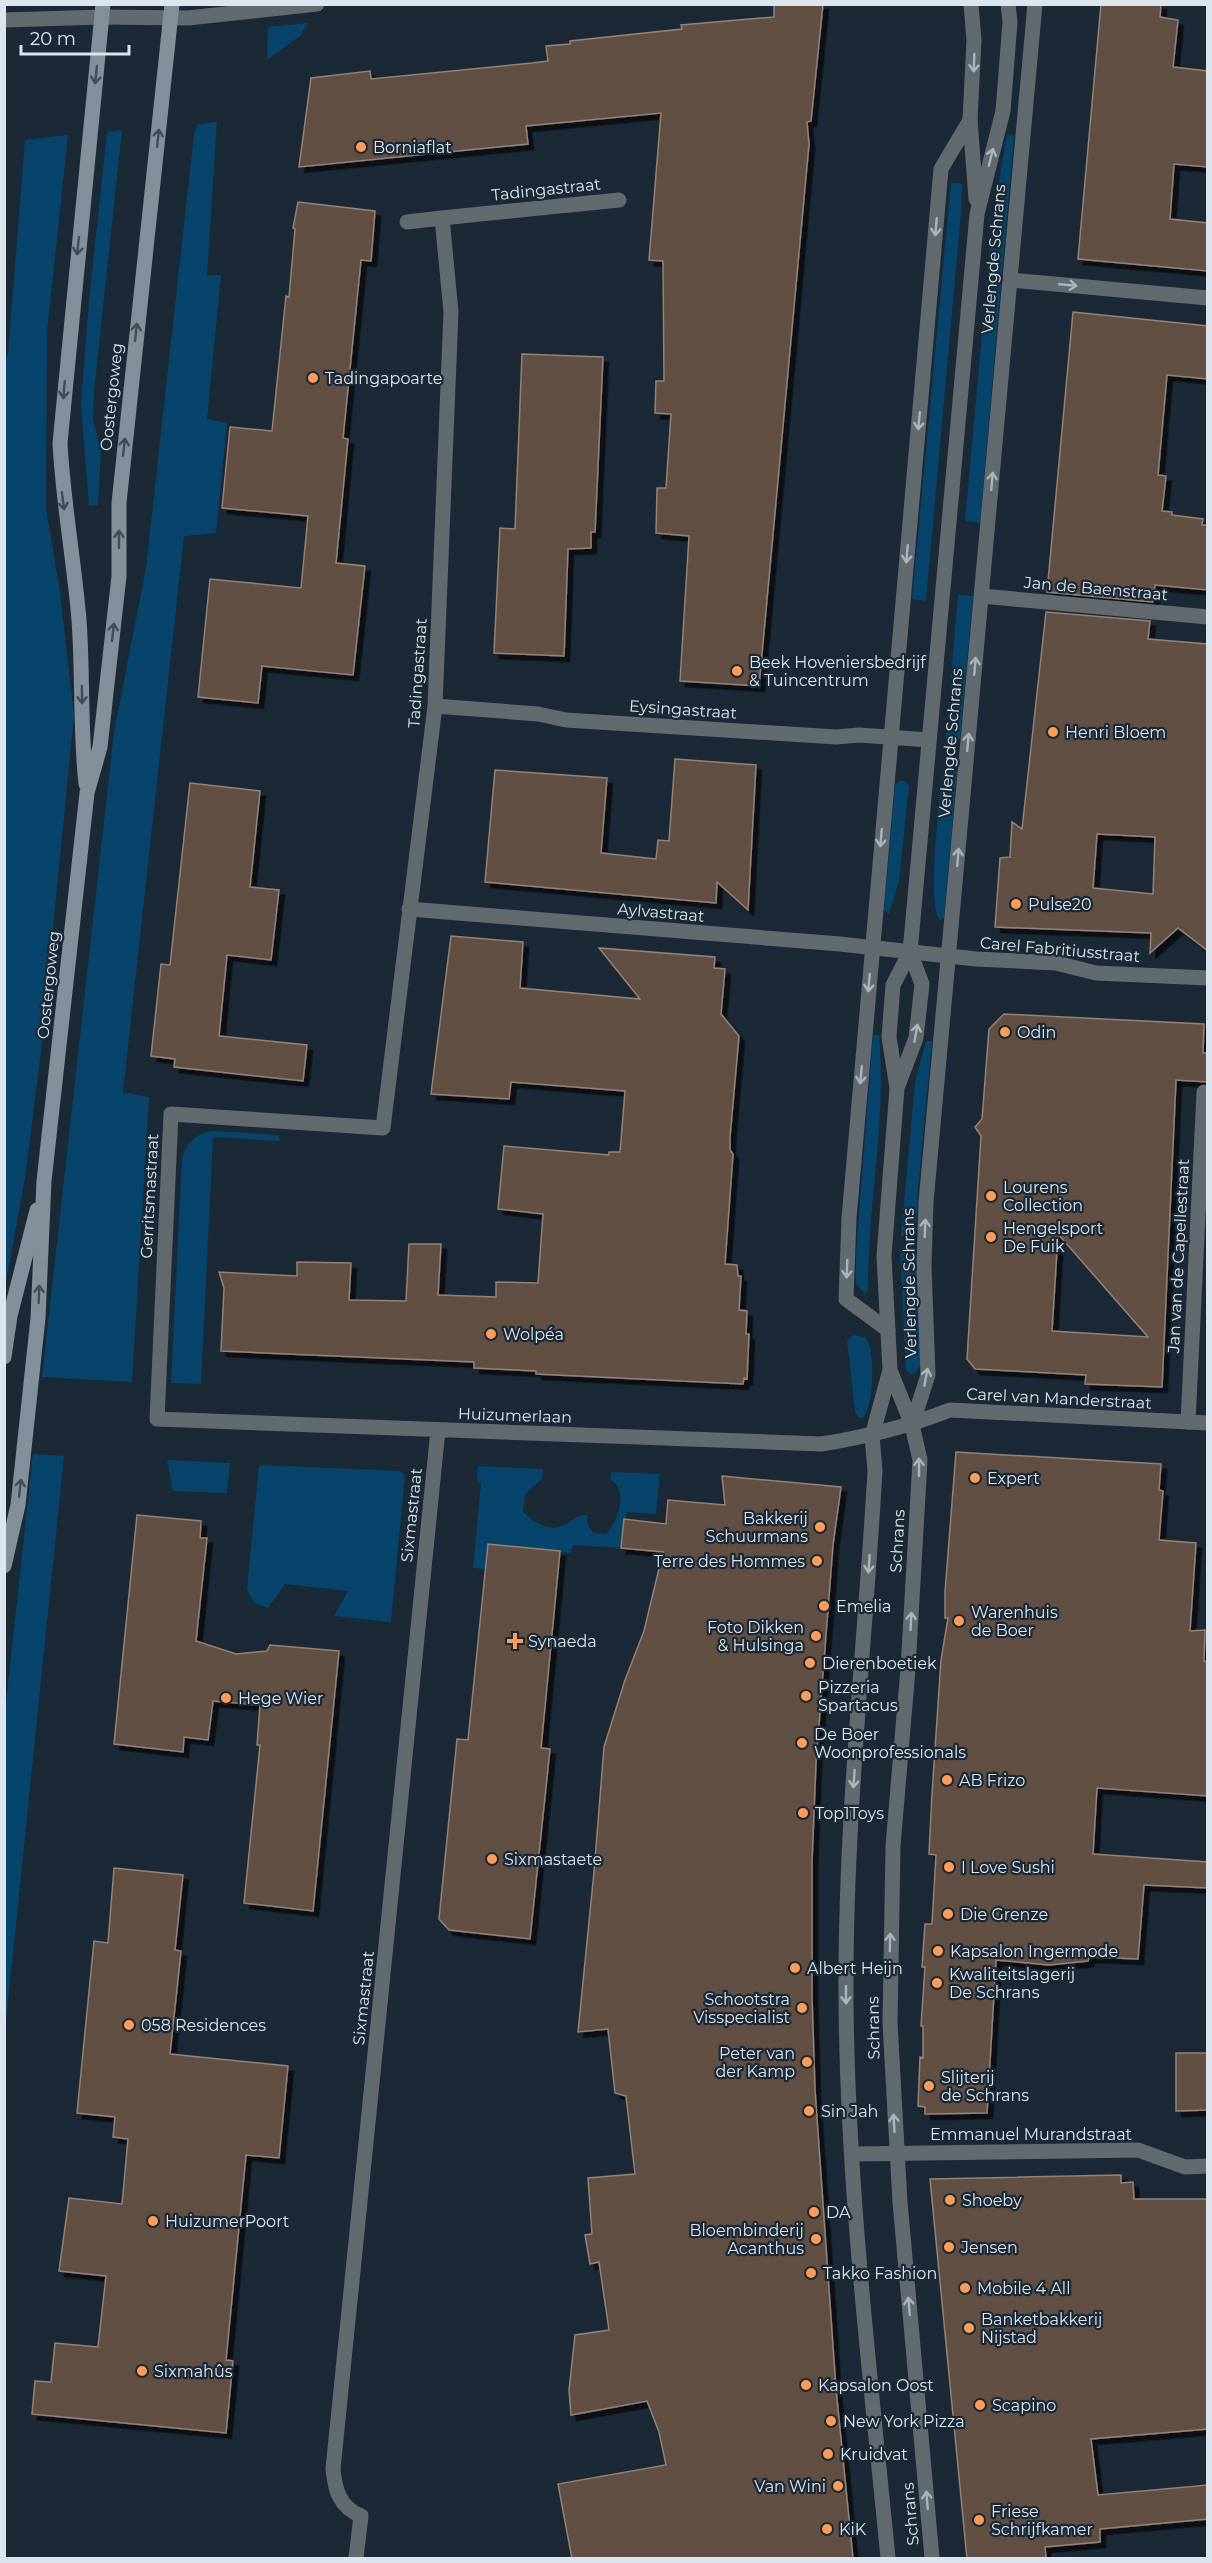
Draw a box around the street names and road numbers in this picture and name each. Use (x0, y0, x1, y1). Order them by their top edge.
street label: Tadingastraat (490, 174, 602, 205)
street label: Verlengde Schrans (977, 183, 1010, 335)
street label: Oostergoweg (96, 342, 127, 452)
street label: Jan de Baenstraat (1022, 573, 1169, 604)
street label: Tadingastraat (404, 617, 431, 729)
street label: Verlengde Schrans (934, 667, 967, 819)
street label: Eysingastraat (628, 696, 738, 723)
street label: Aylvastraat (617, 899, 706, 926)
street label: Oostergoweg (33, 930, 64, 1040)
street label: Carel Fabritiusstraat (979, 933, 1141, 966)
street label: Gerritsmastraat (137, 1133, 162, 1259)
street label: Jan van de Capellestraat (1164, 1158, 1193, 1355)
street label: Verlengde Schrans (899, 1208, 920, 1358)
street label: Carel van Manderstraat (966, 1384, 1153, 1413)
street label: Huizumerlaan (458, 1404, 572, 1427)
street label: Sixmastraat (397, 1467, 426, 1563)
street label: Schrans (886, 1509, 909, 1573)
street label: Sixmastraat (349, 1950, 378, 2046)
street label: Schrans (863, 1996, 884, 2060)
street label: Emmanuel Murandstraat (930, 2125, 1133, 2144)
street label: Schrans (898, 2481, 923, 2546)

